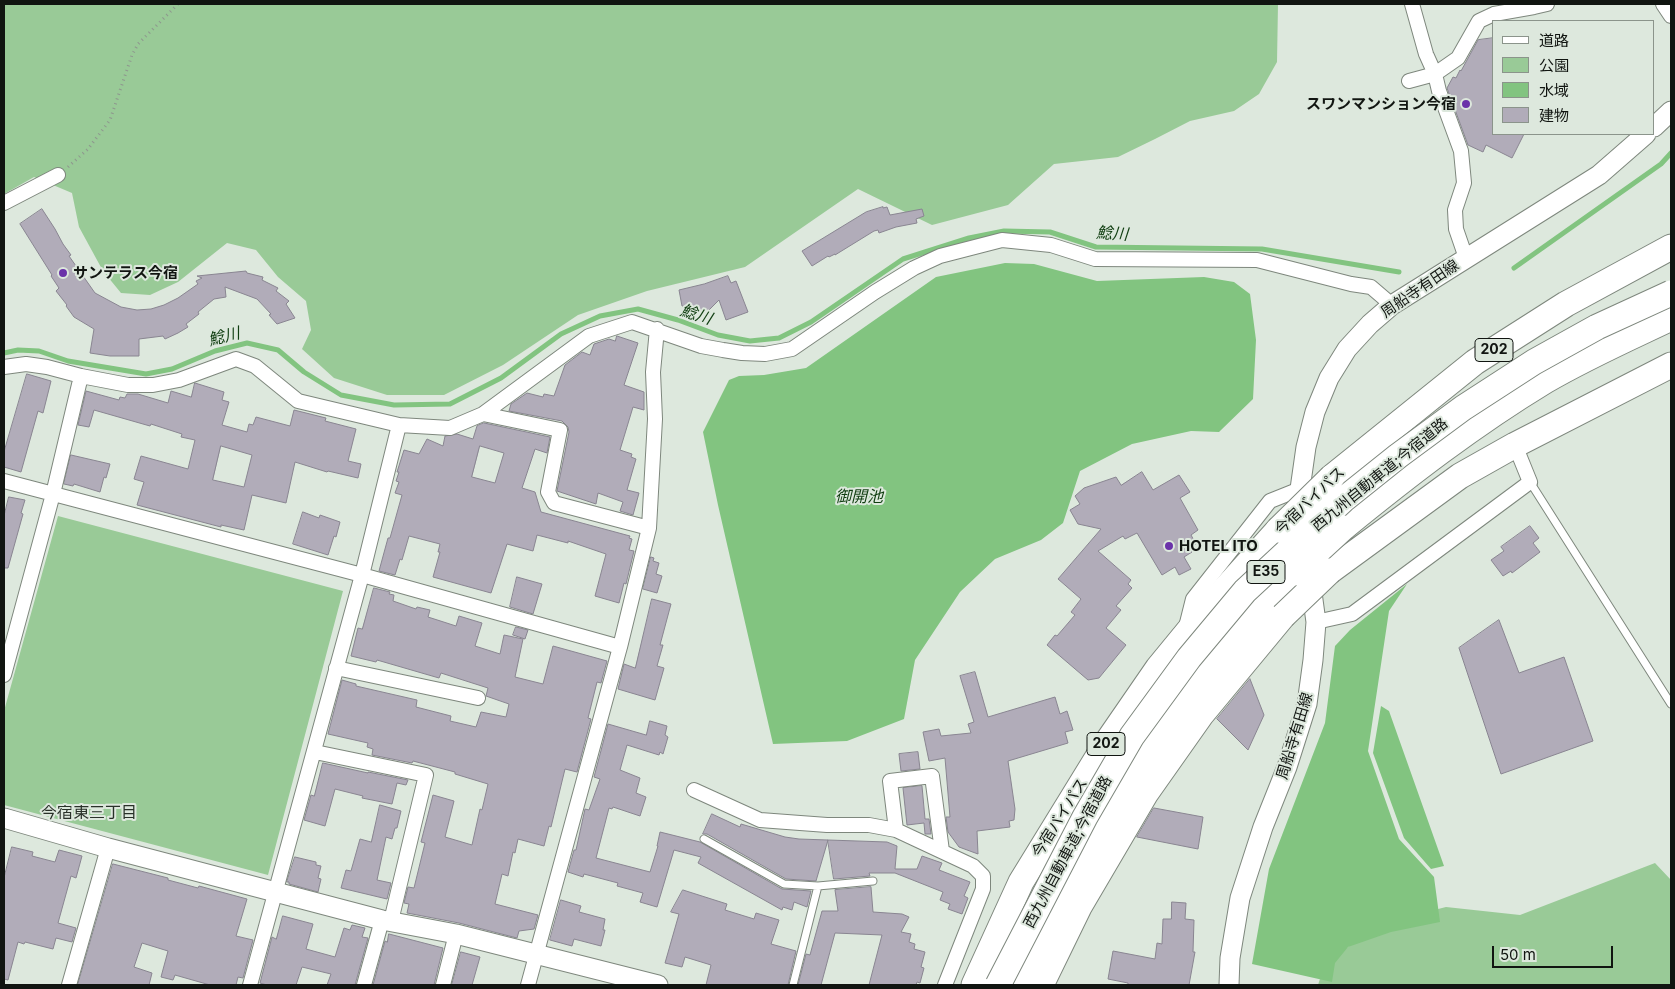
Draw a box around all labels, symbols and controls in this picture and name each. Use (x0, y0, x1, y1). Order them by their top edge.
legend (1492, 20, 1655, 135)
text: 道路 (1539, 31, 1569, 50)
text: 公園 (1539, 56, 1569, 75)
text: 水域 (1539, 81, 1569, 100)
place label: スワンマンション今宿 (1306, 95, 1456, 113)
marker: スワンマンション今宿 (1460, 98, 1472, 110)
text: 建物 (1539, 106, 1569, 125)
water label: 鯰川 (1095, 223, 1129, 245)
street label: 周船寺有田線 (1378, 256, 1462, 322)
place label: サンテラス今宿 (73, 264, 178, 282)
marker: サンテラス今宿 (57, 267, 69, 279)
water label: 鯰川 (678, 301, 714, 329)
water label: 鯰川 (206, 324, 242, 350)
road number: 202 (1475, 338, 1513, 362)
street label: 西九州自動車道;今宿道路 (1308, 415, 1452, 535)
street label: 今宿バイパス (1271, 463, 1349, 539)
water label: 御開池 (835, 487, 883, 507)
place label: HOTEL ITO (1179, 537, 1258, 555)
marker: HOTEL ITO (1163, 540, 1175, 552)
road number: E35 (1247, 560, 1285, 584)
street label: 周船寺有田線 (1273, 690, 1317, 782)
road number: 202 (1087, 732, 1125, 756)
street label: 西九州自動車道;今宿道路 (1020, 773, 1116, 931)
street label: 今宿バイパス (1029, 775, 1091, 861)
district label: 今宿東三丁目 (41, 803, 137, 823)
scale bar (1495, 936, 1616, 968)
text: 50 m (1500, 945, 1536, 964)

